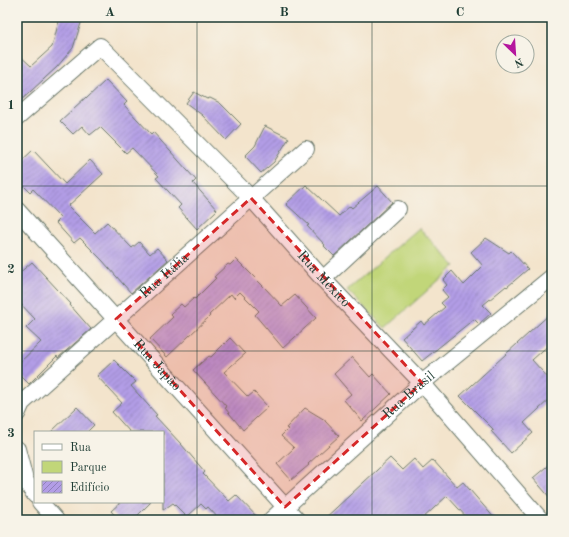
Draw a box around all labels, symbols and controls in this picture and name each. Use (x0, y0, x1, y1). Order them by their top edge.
text: A (105, 6, 115, 19)
text: B (279, 6, 289, 19)
text: C (456, 6, 464, 19)
north arrow (495, 34, 535, 74)
text: N (512, 55, 525, 69)
text: 1 (7, 99, 15, 112)
street label: Rua México (295, 248, 353, 310)
street label: Rua Itália (137, 250, 191, 301)
text: 2 (7, 263, 15, 276)
street label: Rua Japão (130, 337, 184, 394)
street label: Rua Brasil (380, 368, 438, 422)
text: 3 (7, 427, 15, 440)
legend (34, 431, 164, 503)
text: Rua (70, 442, 91, 454)
text: Parque (70, 462, 107, 474)
text: Edifício (70, 482, 109, 494)

